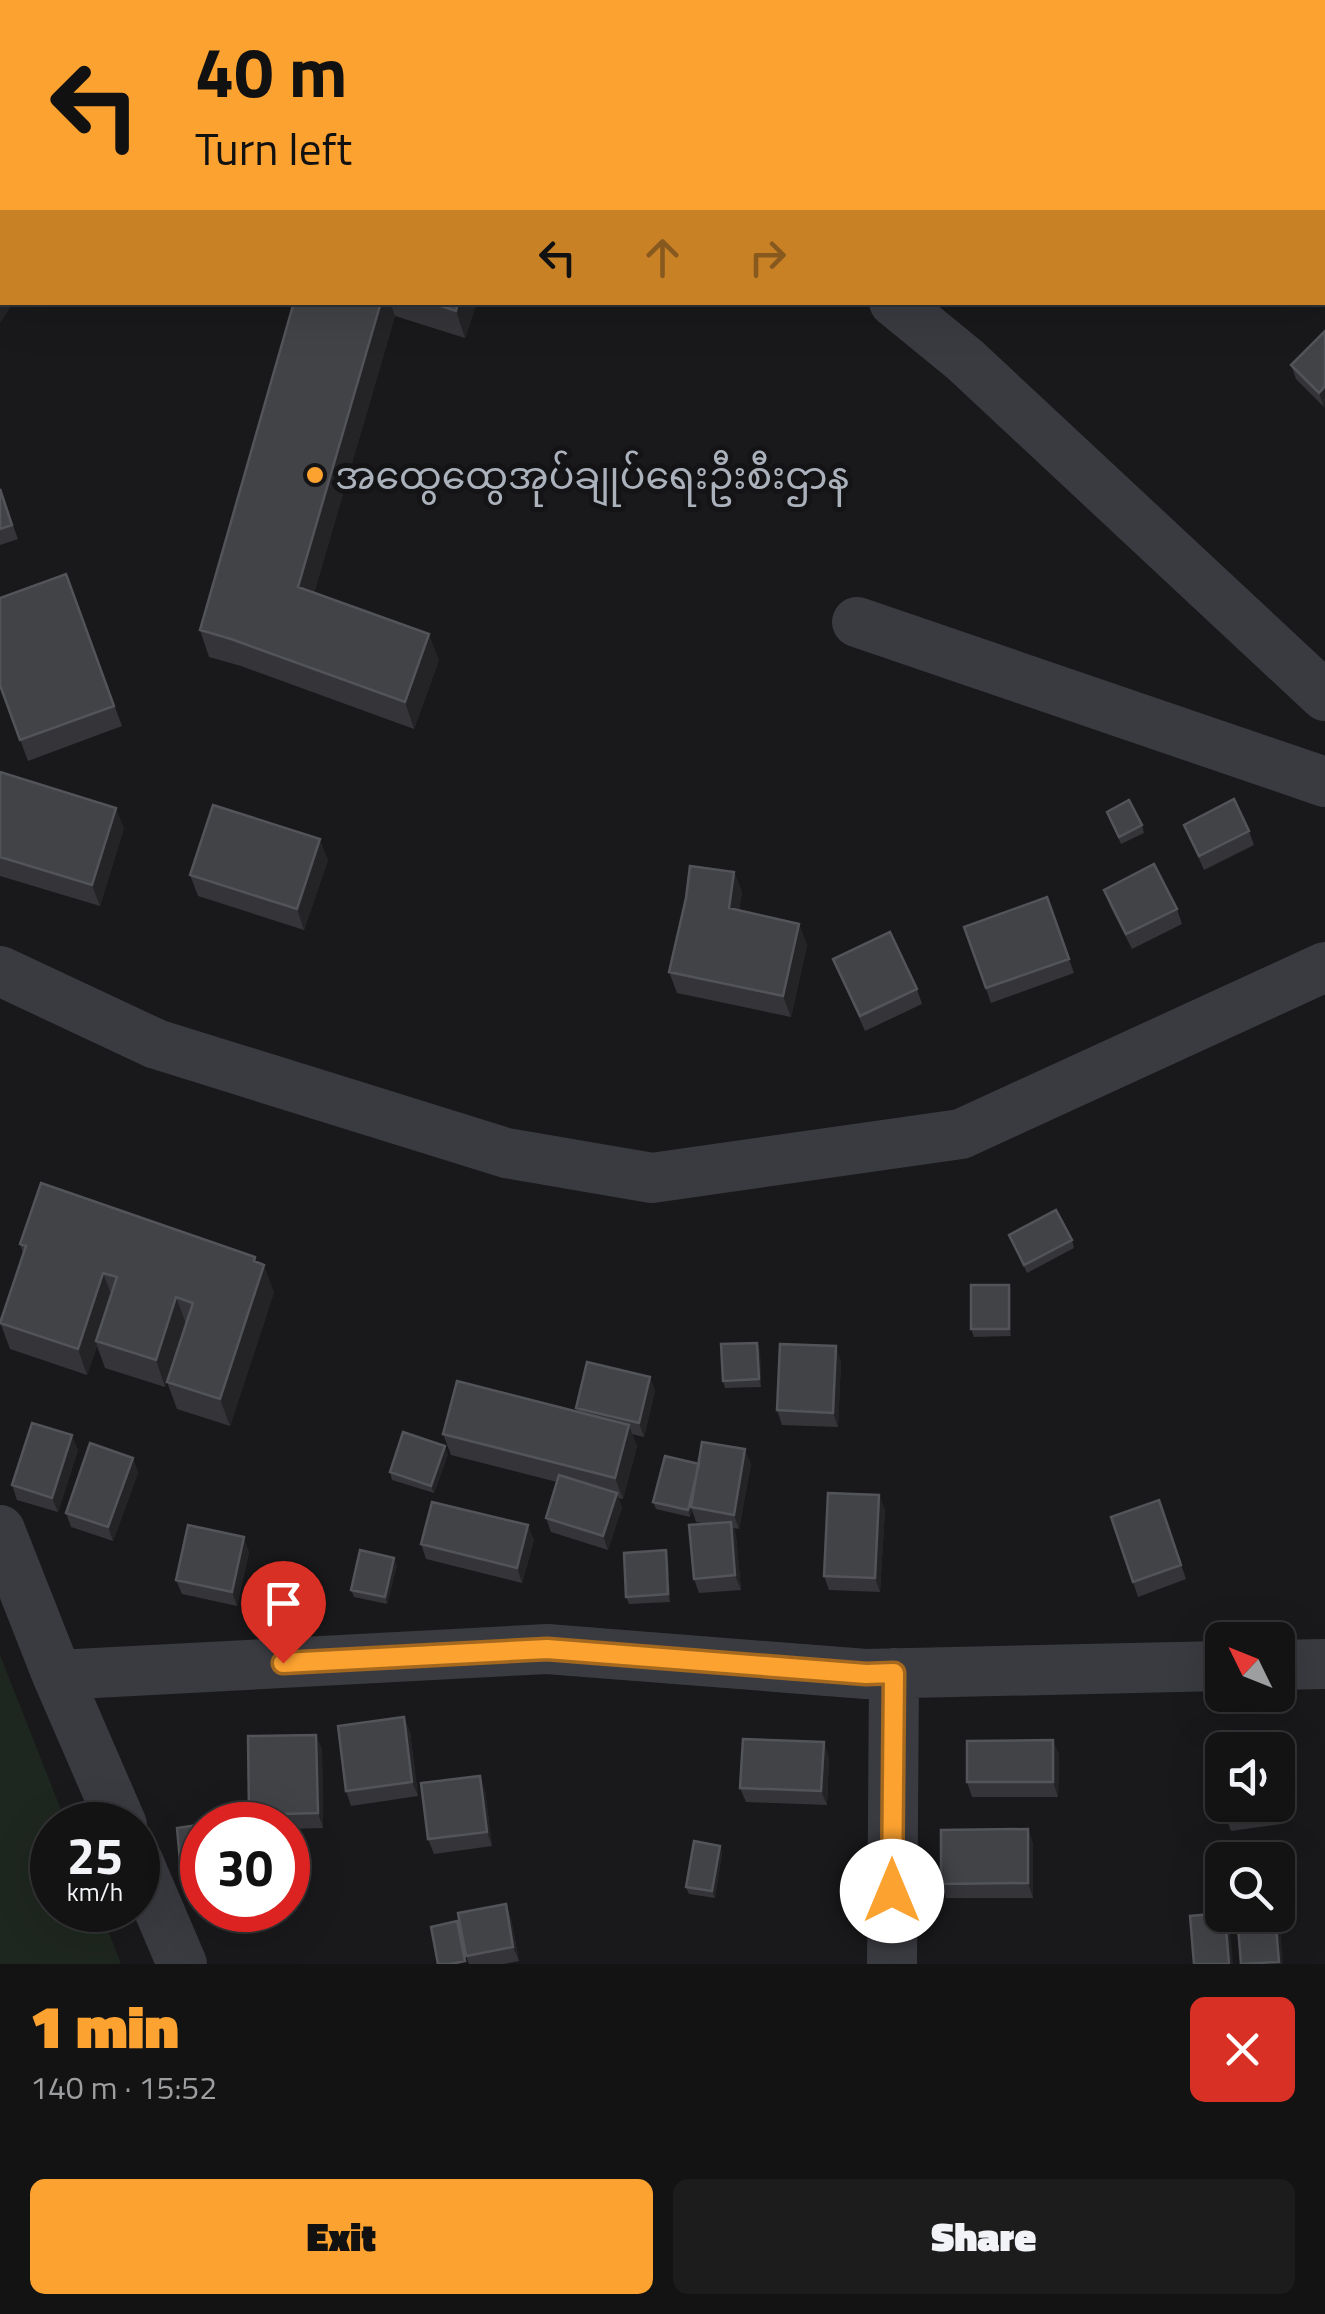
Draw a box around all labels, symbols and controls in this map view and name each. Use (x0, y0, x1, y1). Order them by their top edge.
text: 40 m (195, 18, 348, 124)
icon: left (30, 40, 160, 170)
text: Turn left (195, 114, 352, 182)
icon: left (530, 230, 585, 285)
icon: ahead (635, 230, 690, 285)
icon: right (740, 230, 795, 285)
place label: အထွေထွေအုပ်ချုပ်ရေးဦးစီးဌာန (335, 446, 849, 507)
marker: အထွေထွေအုပ်ချုပ်ရေးဦးစီးဌာန (304, 464, 326, 486)
pin (241, 1561, 326, 1664)
icon: arrive (256, 1576, 311, 1631)
north arrow (1205, 1622, 1295, 1712)
map controls (1205, 1622, 1295, 1932)
button: sound (1205, 1732, 1295, 1822)
speed limit sign: 30 (180, 1802, 310, 1932)
text: 25 (67, 1817, 123, 1893)
position arrow (840, 1839, 944, 1943)
button: search (1205, 1842, 1295, 1932)
text: km/h (67, 1873, 123, 1911)
text: 1 min (30, 1980, 179, 2071)
button: close (1190, 1997, 1295, 2102)
text: 140 m · 15:52 (30, 2063, 217, 2111)
button: Exit (30, 2179, 653, 2294)
button: Share (673, 2179, 1295, 2294)

